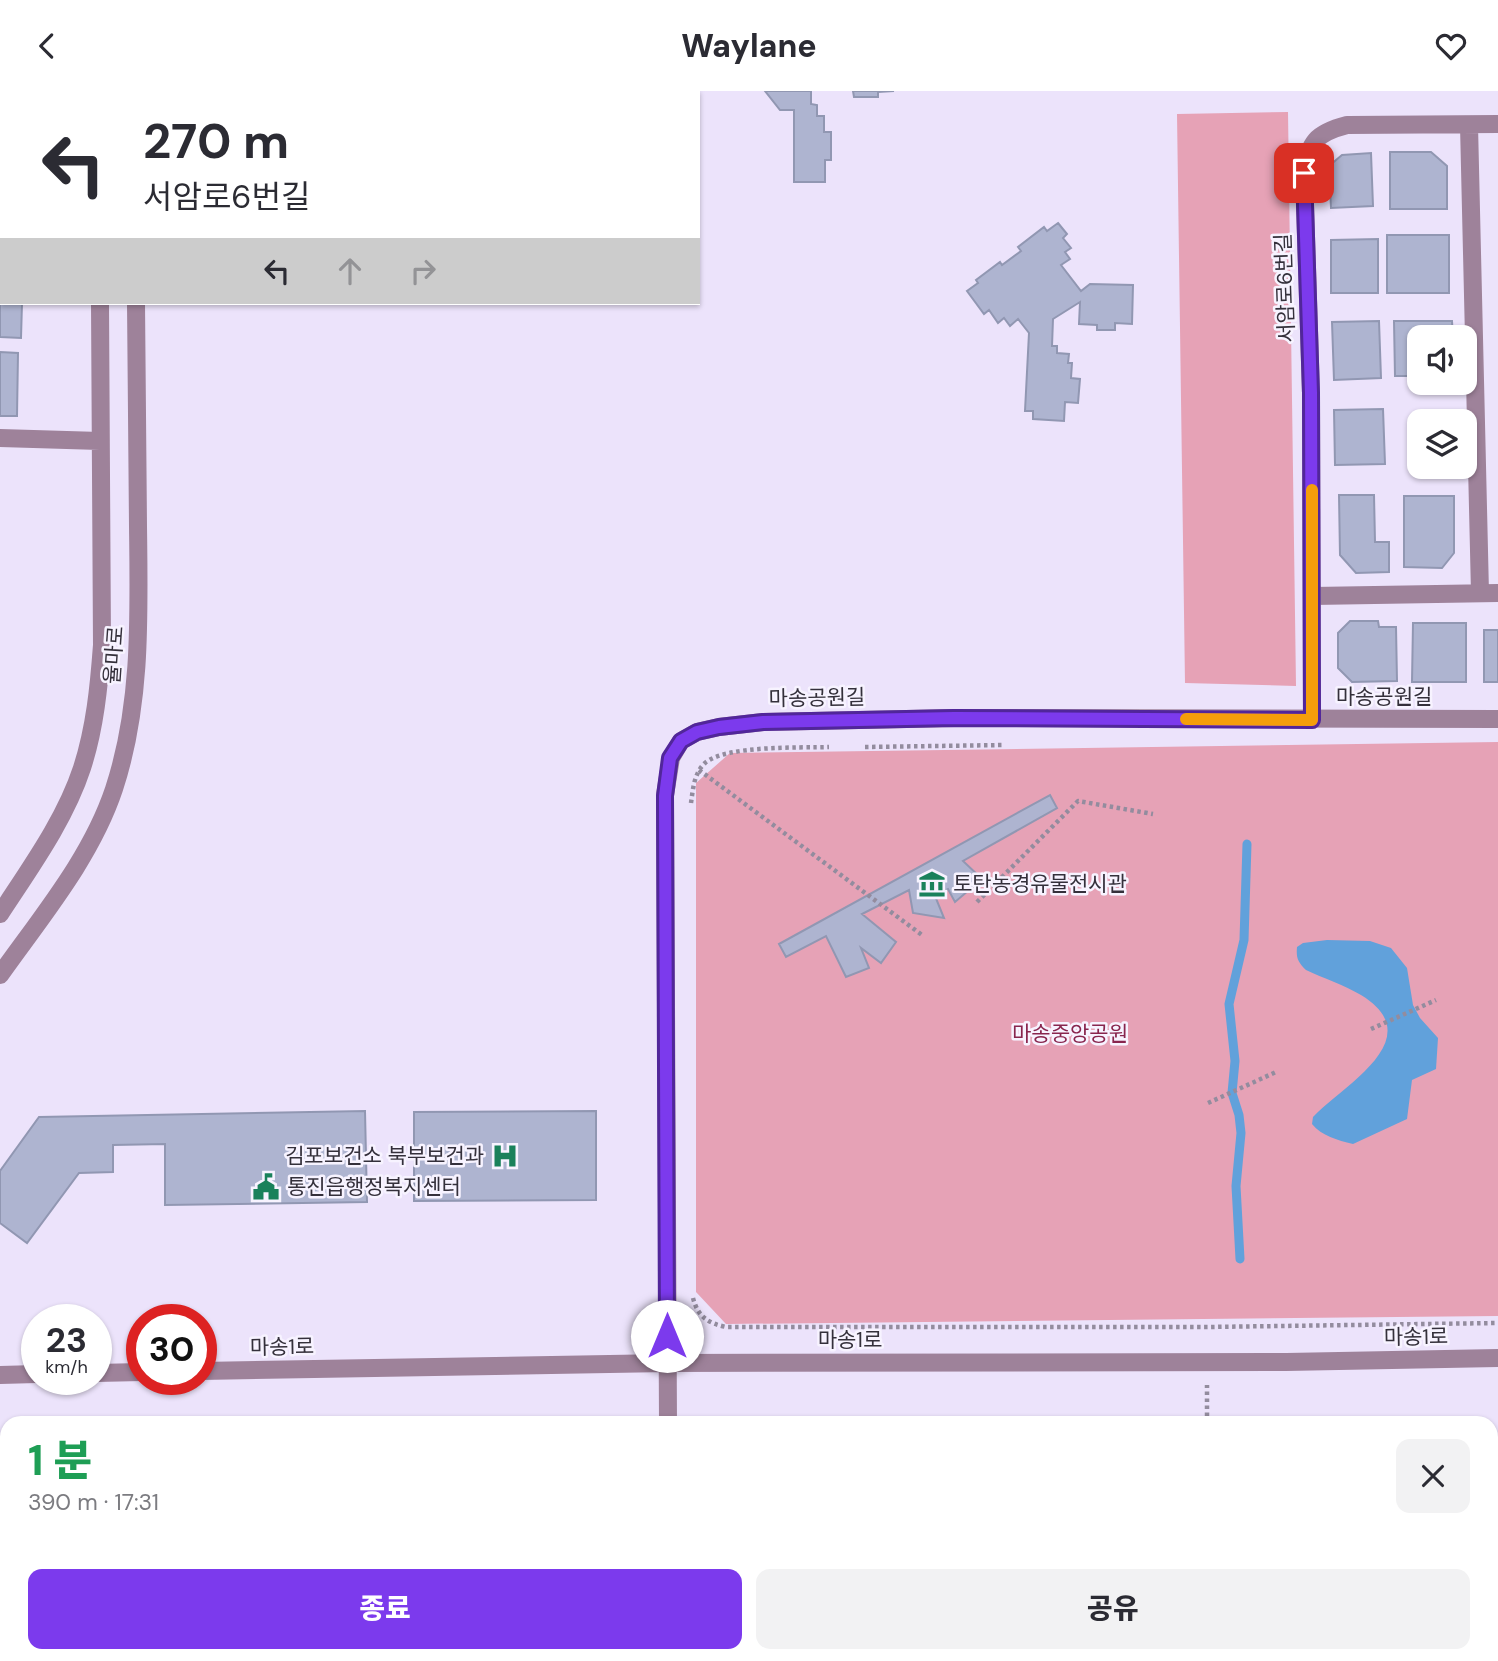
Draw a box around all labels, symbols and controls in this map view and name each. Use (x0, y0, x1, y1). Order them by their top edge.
text: Waylane (681, 25, 817, 67)
icon: back (28, 27, 66, 65)
icon: heart (1432, 27, 1470, 65)
text: 270 m (143, 109, 289, 173)
icon: left (28, 119, 119, 210)
pin (1274, 143, 1334, 203)
icon: arrive (1285, 154, 1323, 192)
text: 서암로6번길 (143, 176, 310, 218)
street label: 서암로6번길 (1269, 233, 1301, 343)
icon: left (258, 252, 296, 290)
icon: ahead (331, 252, 369, 290)
icon: right (404, 252, 442, 290)
map controls (1407, 325, 1477, 479)
button: sound (1407, 325, 1477, 395)
button: layers (1407, 409, 1477, 479)
street label: 율마로 (98, 625, 130, 685)
street label: 마송공원길 (768, 683, 866, 713)
street label: 마송공원길 (1336, 683, 1432, 711)
museum icon: 토탄농경유물전시관 (917, 869, 947, 899)
place label: 토탄농경유물전시관 (953, 870, 1127, 898)
park label: 마송중앙공원 (1012, 1020, 1128, 1048)
hospital icon: 김포보건소 북부보건과 (490, 1141, 520, 1171)
place label: 김포보건소 북부보건과 (285, 1142, 484, 1170)
public building icon: 통진읍행정복지센터 (251, 1172, 281, 1202)
place label: 통진읍행정복지센터 (287, 1173, 461, 1201)
position arrow (630, 1299, 704, 1373)
speed limit sign: 30 (126, 1304, 217, 1395)
text: 23 (46, 1317, 87, 1363)
street label: 마송1로 (1384, 1322, 1448, 1352)
street label: 마송1로 (818, 1326, 882, 1354)
street label: 마송1로 (250, 1332, 314, 1362)
text: km/h (45, 1355, 88, 1379)
text: 1 분 (28, 1433, 92, 1488)
button: close (1396, 1439, 1470, 1513)
text: 390 m · 17:31 (28, 1487, 159, 1517)
button: 종료 (28, 1569, 742, 1649)
button: 공유 (756, 1569, 1470, 1649)

